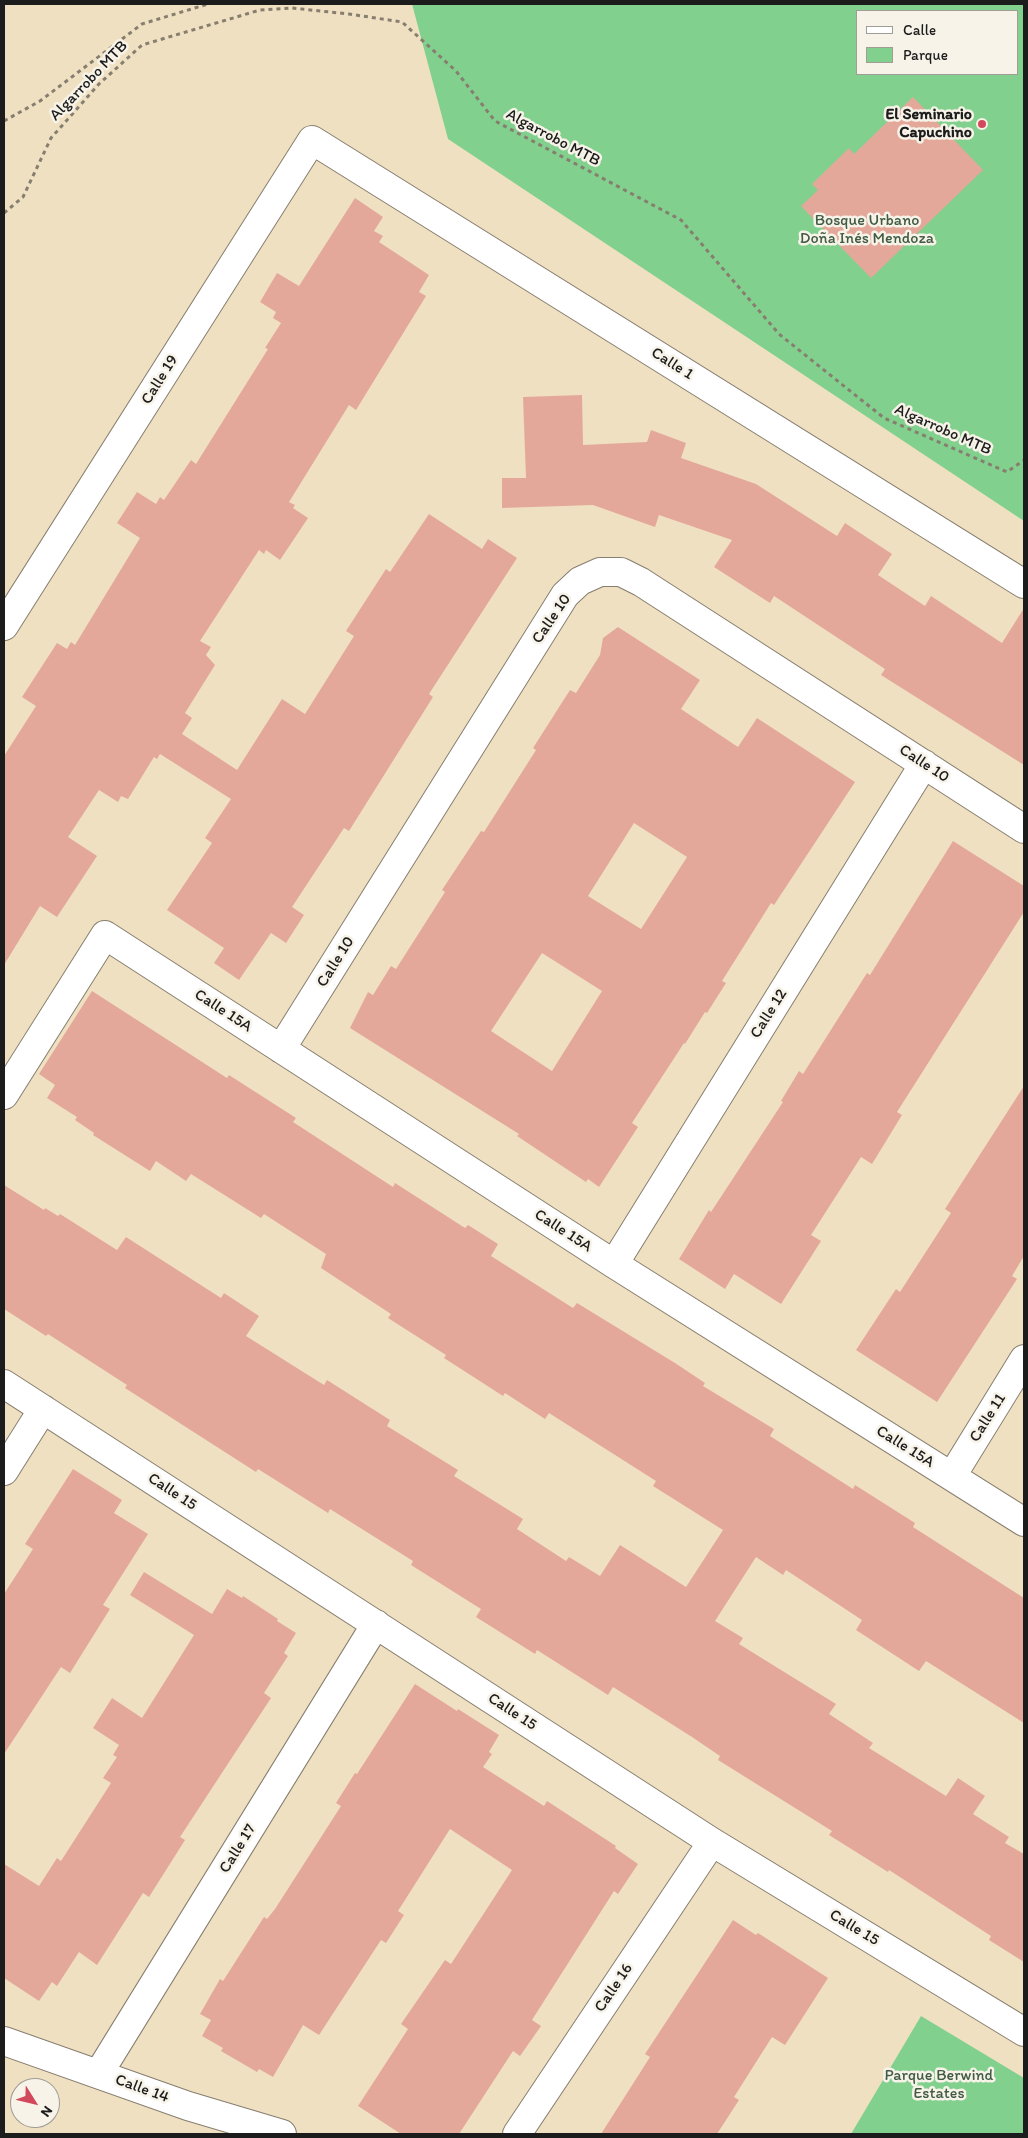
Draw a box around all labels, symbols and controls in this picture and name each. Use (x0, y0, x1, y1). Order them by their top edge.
legend (856, 10, 1018, 75)
text: Calle (903, 21, 936, 39)
street label: Algarrobo MTB (46, 37, 132, 125)
text: Parque (903, 46, 948, 64)
street label: Algarrobo MTB (503, 105, 603, 171)
place label: El Seminario Capuchino (885, 105, 972, 143)
marker: El Seminario Capuchino (976, 118, 988, 130)
park label: Bosque Urbano Doña Inés Mendoza (800, 211, 934, 249)
street label: Calle 1 (647, 344, 697, 384)
street label: Calle 19 (137, 352, 183, 408)
street label: Algarrobo MTB (892, 400, 994, 460)
street label: Calle 10 (528, 590, 576, 648)
street label: Calle 10 (895, 741, 953, 787)
street label: Calle 10 (313, 933, 359, 991)
street label: Calle 15A (191, 985, 255, 1037)
street label: Calle 12 (746, 986, 792, 1042)
street label: Calle 15A (531, 1205, 595, 1257)
street label: Calle 11 (966, 1390, 1010, 1446)
street label: Calle 15A (872, 1422, 938, 1472)
street label: Calle 15 (144, 1469, 200, 1515)
street label: Calle 15 (484, 1689, 540, 1735)
street label: Calle 17 (215, 1821, 261, 1877)
street label: Calle 15 (826, 1906, 882, 1950)
street label: Calle 16 (591, 1960, 637, 2016)
park label: Parque Berwind Estates (885, 2066, 993, 2104)
street label: Calle 14 (112, 2070, 172, 2108)
north arrow (10, 2078, 60, 2128)
text: N (37, 2103, 56, 2120)

